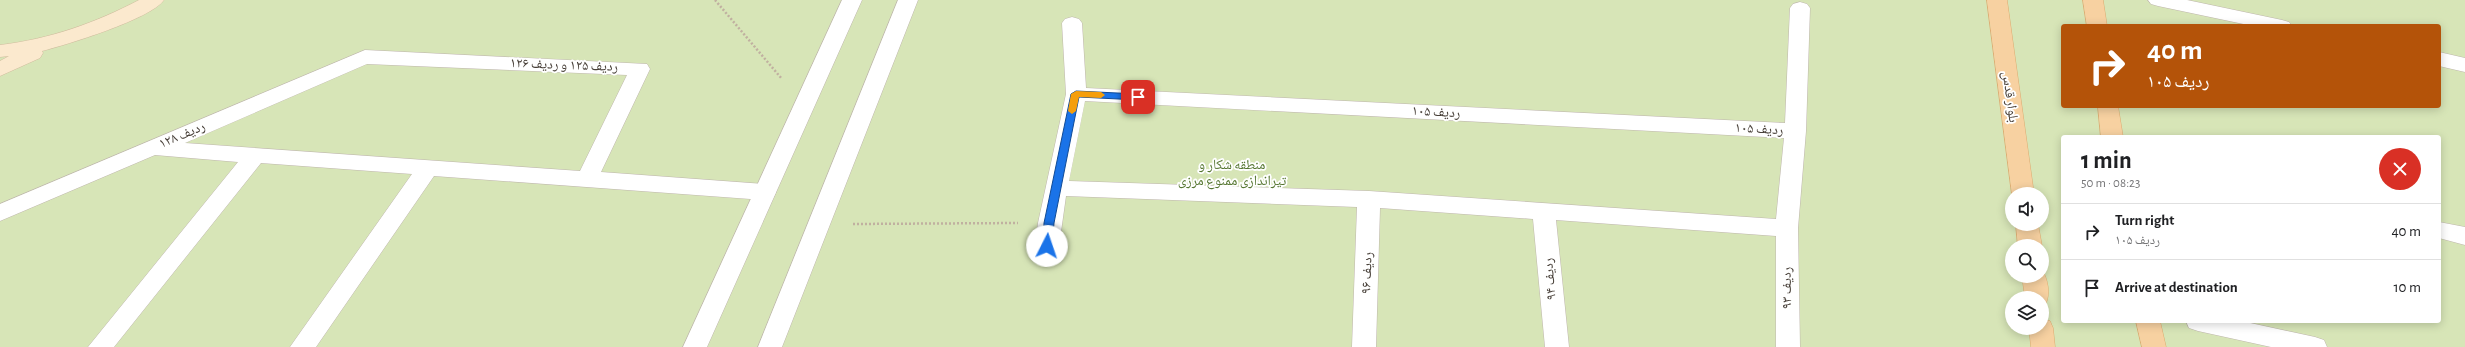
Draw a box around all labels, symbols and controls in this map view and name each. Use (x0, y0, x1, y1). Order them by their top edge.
text: 40 m (2147, 37, 2203, 65)
icon: right (2081, 40, 2133, 92)
street label: ردیف ۱۲۵ و ردیف ۱۲۶ (510, 56, 618, 75)
street label: بلوار قدس (1998, 70, 2021, 124)
text: ردیف ۱۰۵ (2147, 73, 2210, 91)
pin (1121, 80, 1155, 114)
icon: arrive (1127, 86, 1149, 108)
street label: ردیف ۱۰۵ (1411, 104, 1461, 121)
street label: ردیف ۱۲۸ (157, 119, 207, 152)
street label: ردیف ۱۰۵ (1734, 121, 1784, 138)
button: close (2379, 148, 2421, 190)
text: 1 min (2081, 149, 2132, 173)
park label: منطقه شکار و تیراندازی ممنوع مرزی (1178, 158, 1287, 190)
text: 50 m · 08:23 (2081, 177, 2140, 190)
map controls (2005, 187, 2049, 335)
button: sound (2005, 187, 2049, 231)
text: Turn right (2115, 213, 2174, 228)
icon: right (2081, 221, 2103, 243)
text: 40 m (2391, 224, 2421, 239)
position arrow (1026, 225, 1068, 267)
text: ردیف ۱۰۵ (2115, 234, 2160, 247)
button: search (2005, 239, 2049, 283)
street label: ردیف ۹۶ (1359, 252, 1376, 294)
street label: ردیف ۹۴ (1541, 257, 1560, 301)
street label: ردیف ۹۳ (1780, 267, 1795, 309)
icon: arrive (2081, 277, 2103, 299)
text: Arrive at destination (2115, 280, 2238, 295)
text: 10 m (2393, 280, 2421, 295)
button: layers (2005, 291, 2049, 335)

